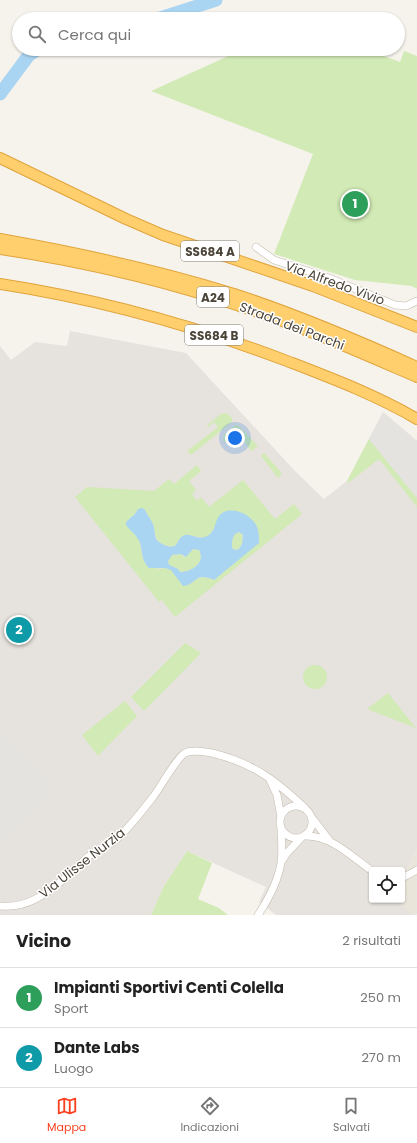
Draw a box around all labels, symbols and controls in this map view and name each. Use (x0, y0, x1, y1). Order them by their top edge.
search box (12, 12, 405, 56)
icon: search (26, 23, 48, 45)
text: Cerca qui (58, 24, 131, 45)
pin: 1 (342, 189, 368, 219)
road number: SS684 A (181, 241, 239, 261)
street label: Via Alfredo Vivio (283, 256, 387, 310)
road number: A24 (197, 287, 229, 307)
street label: Strada dei Parchi (237, 297, 347, 355)
road number: SS684 B (185, 325, 243, 345)
your location (225, 428, 245, 448)
pin: 2 (6, 615, 32, 645)
street label: Via Ulisse Nurzia (35, 823, 129, 903)
map controls (369, 867, 405, 903)
button: locate (369, 867, 405, 903)
text: Vicino (16, 929, 71, 953)
text: 2 risultati (342, 931, 401, 950)
text: Impianti Sportivi Centi Colella (54, 977, 284, 998)
text: 1 (27, 988, 31, 1007)
text: 250 m (360, 988, 401, 1007)
text: Sport (54, 999, 88, 1018)
text: Dante Labs (54, 1037, 140, 1058)
text: 2 (25, 1048, 33, 1067)
text: 270 m (361, 1048, 401, 1067)
text: Luogo (54, 1059, 93, 1078)
tab: Mappa (47, 1095, 86, 1136)
tab: Indicazioni (180, 1095, 239, 1136)
tab: Salvati (333, 1095, 370, 1136)

